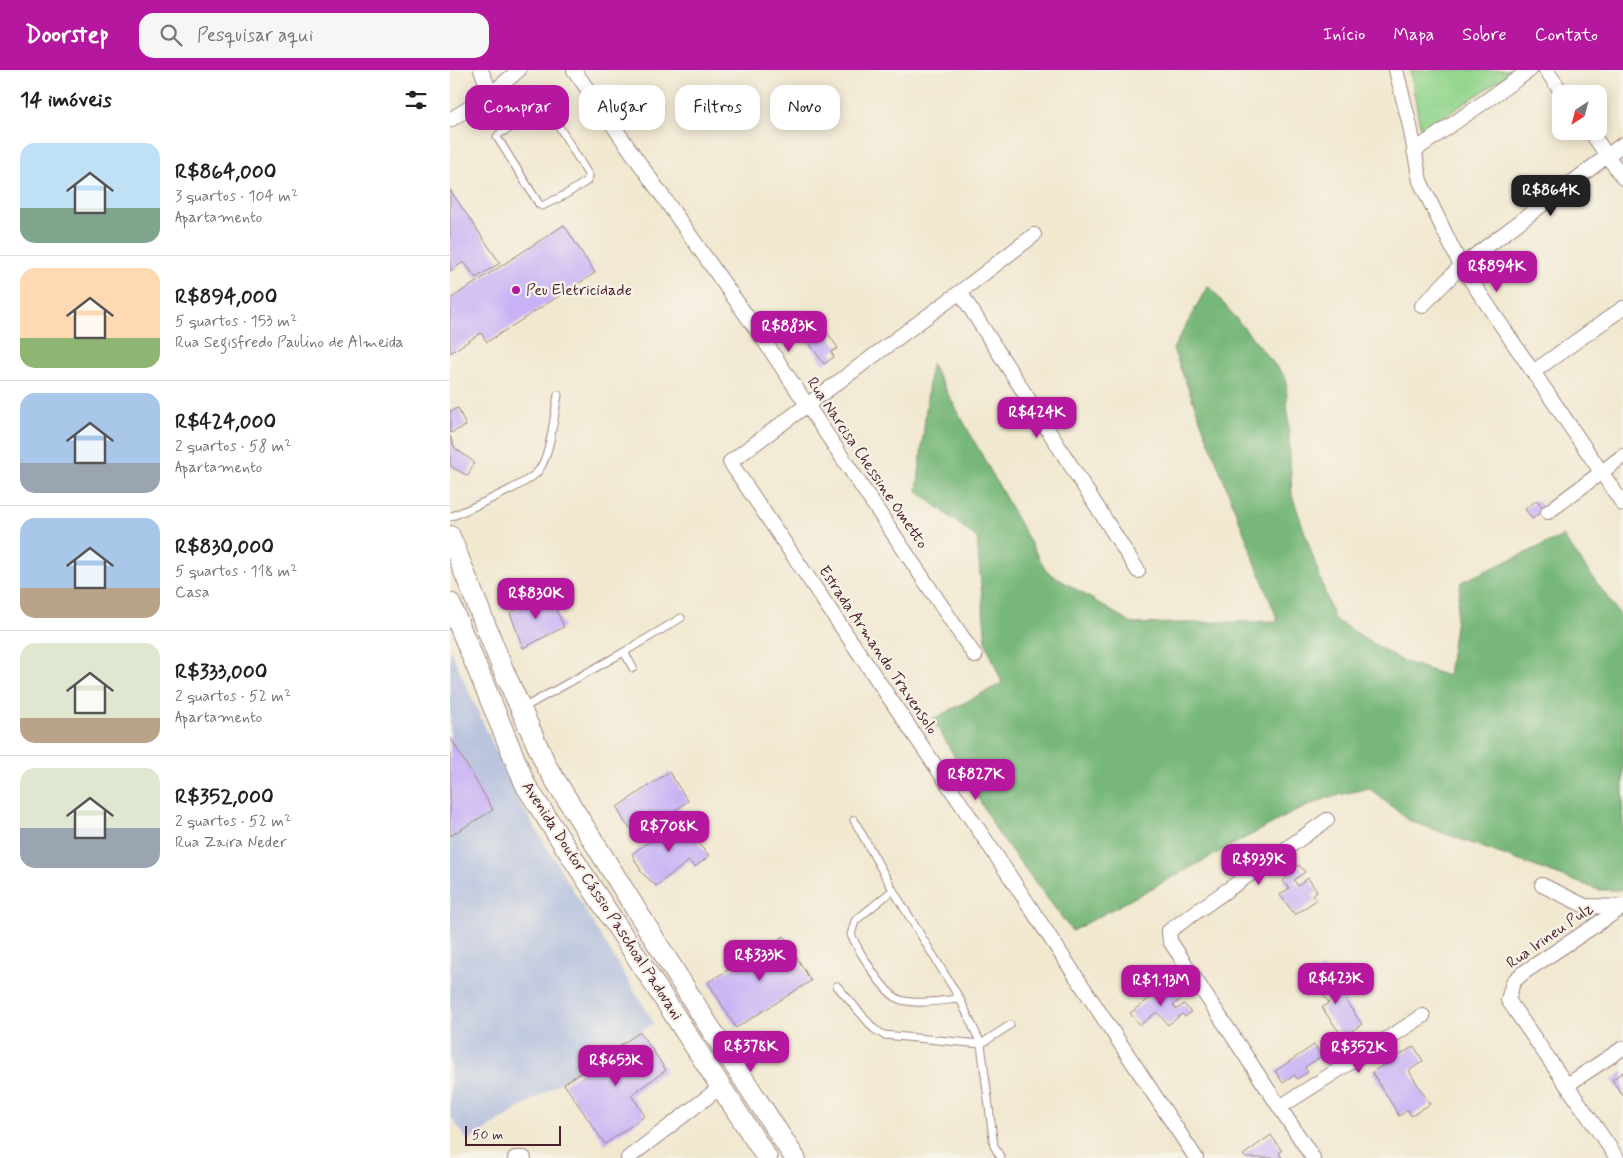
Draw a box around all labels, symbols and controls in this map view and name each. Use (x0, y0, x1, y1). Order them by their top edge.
search box (139, 13, 489, 58)
text: Doorstep (25, 20, 109, 51)
icon: search (157, 21, 185, 49)
text: Pesquisar aqui (197, 23, 313, 48)
text: Início (1323, 23, 1365, 47)
text: Mapa (1393, 23, 1434, 47)
text: Sobre (1462, 23, 1507, 47)
text: Contato (1535, 23, 1598, 47)
chip: Comprar (465, 85, 569, 130)
chip: Alugar (579, 85, 665, 130)
chip: Filtros (675, 85, 760, 130)
chip: Novo (770, 85, 840, 130)
north arrow (1552, 85, 1608, 140)
map controls (1552, 85, 1607, 140)
text: 14 imóveis (20, 86, 112, 114)
icon: filters (402, 86, 430, 114)
text: R$864,000 (175, 158, 276, 186)
icon: home (60, 163, 120, 223)
pin: R$864K (1510, 174, 1592, 217)
text: R$864K (1522, 180, 1580, 201)
text: 3 quartos · 104 m² (175, 186, 298, 207)
text: Apartamento (175, 207, 262, 228)
pin: R$894K (1456, 250, 1538, 293)
text: R$894K (1468, 256, 1526, 277)
place label: Peu Eletricidade (526, 280, 632, 301)
text: R$894,000 (175, 283, 277, 311)
marker: Peu Eletricidade (510, 284, 522, 296)
icon: home (60, 288, 120, 348)
pin: R$883K (748, 310, 830, 353)
text: 5 quartos · 153 m² (175, 311, 297, 332)
text: R$883K (762, 316, 816, 337)
text: Rua Segisfredo Paulino de Almeida (175, 332, 404, 353)
street label: Rua Narcisa Chessine Ometto (802, 373, 932, 553)
pin: R$424K (996, 396, 1078, 439)
text: R$424K (1008, 402, 1066, 423)
text: R$424,000 (175, 408, 276, 436)
icon: home (60, 413, 120, 473)
text: 2 quartos · 58 m² (175, 436, 291, 457)
text: Apartamento (175, 457, 262, 478)
text: R$830,000 (175, 533, 274, 561)
icon: home (60, 538, 120, 598)
text: 5 quartos · 118 m² (175, 561, 297, 582)
street label: Estrada Armando Travensolo (814, 562, 942, 738)
pin: R$830K (495, 578, 577, 620)
text: Casa (175, 582, 210, 603)
text: R$830K (508, 583, 564, 604)
text: R$333,000 (175, 658, 267, 686)
icon: home (60, 663, 120, 723)
text: 2 quartos · 52 m² (175, 686, 291, 707)
text: Apartamento (175, 707, 262, 728)
pin: R$827K (935, 758, 1017, 801)
text: R$827K (948, 764, 1004, 785)
street label: Avenida Doutor Cássio Paschoal Padovani (517, 778, 687, 1024)
text: R$352,000 (175, 783, 274, 811)
icon: home (60, 788, 120, 848)
pin: R$708K (628, 810, 710, 853)
text: 2 quartos · 52 m² (175, 811, 291, 832)
text: R$708K (640, 816, 698, 837)
text: Rua Zaira Neder (175, 832, 287, 853)
pin: R$939K (1218, 844, 1300, 886)
text: R$939K (1232, 849, 1286, 870)
street label: Rua Irineu Pulz (1502, 898, 1598, 974)
pin: R$333K (719, 940, 801, 982)
text: R$333K (735, 945, 785, 966)
pin: R$423K (1295, 962, 1377, 1005)
pin: R$1.13M (1115, 964, 1207, 1007)
text: R$423K (1309, 968, 1363, 989)
text: R$1.13M (1132, 970, 1190, 991)
pin: R$378K (710, 1030, 792, 1073)
pin: R$352K (1318, 1032, 1400, 1074)
text: R$378K (724, 1036, 778, 1057)
text: R$352K (1331, 1037, 1387, 1058)
pin: R$653K (575, 1044, 657, 1087)
text: R$653K (589, 1050, 643, 1071)
scale bar (465, 1123, 561, 1146)
text: 50 m (472, 1126, 503, 1144)

